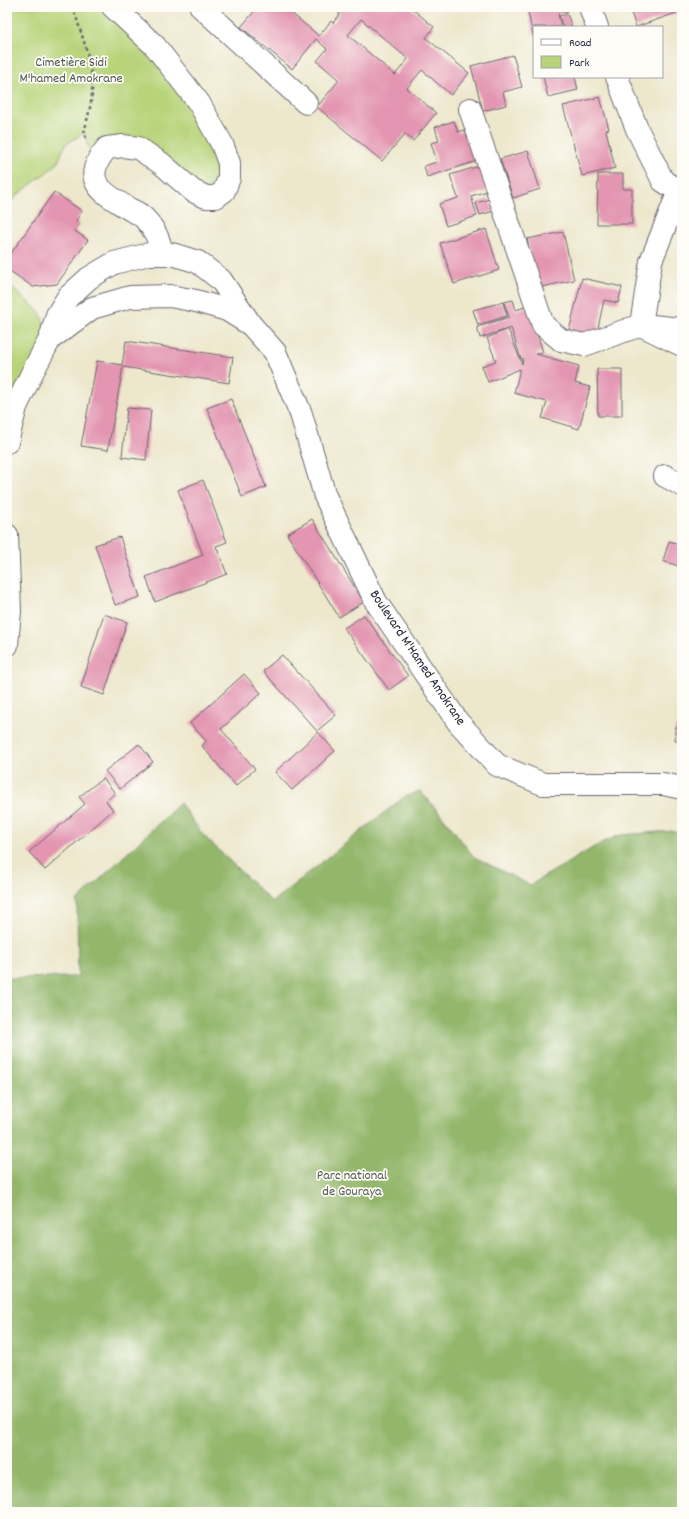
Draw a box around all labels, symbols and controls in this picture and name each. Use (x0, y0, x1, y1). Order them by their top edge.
legend (533, 26, 663, 78)
text: Road (569, 35, 591, 52)
park label: Cimetière Sidi M'hamed Amokrane (19, 53, 123, 89)
text: Park (569, 55, 590, 72)
street label: Boulevard M'Hamed Amokrane (364, 586, 470, 730)
park label: Parc national de Gouraya (317, 1166, 388, 1202)

